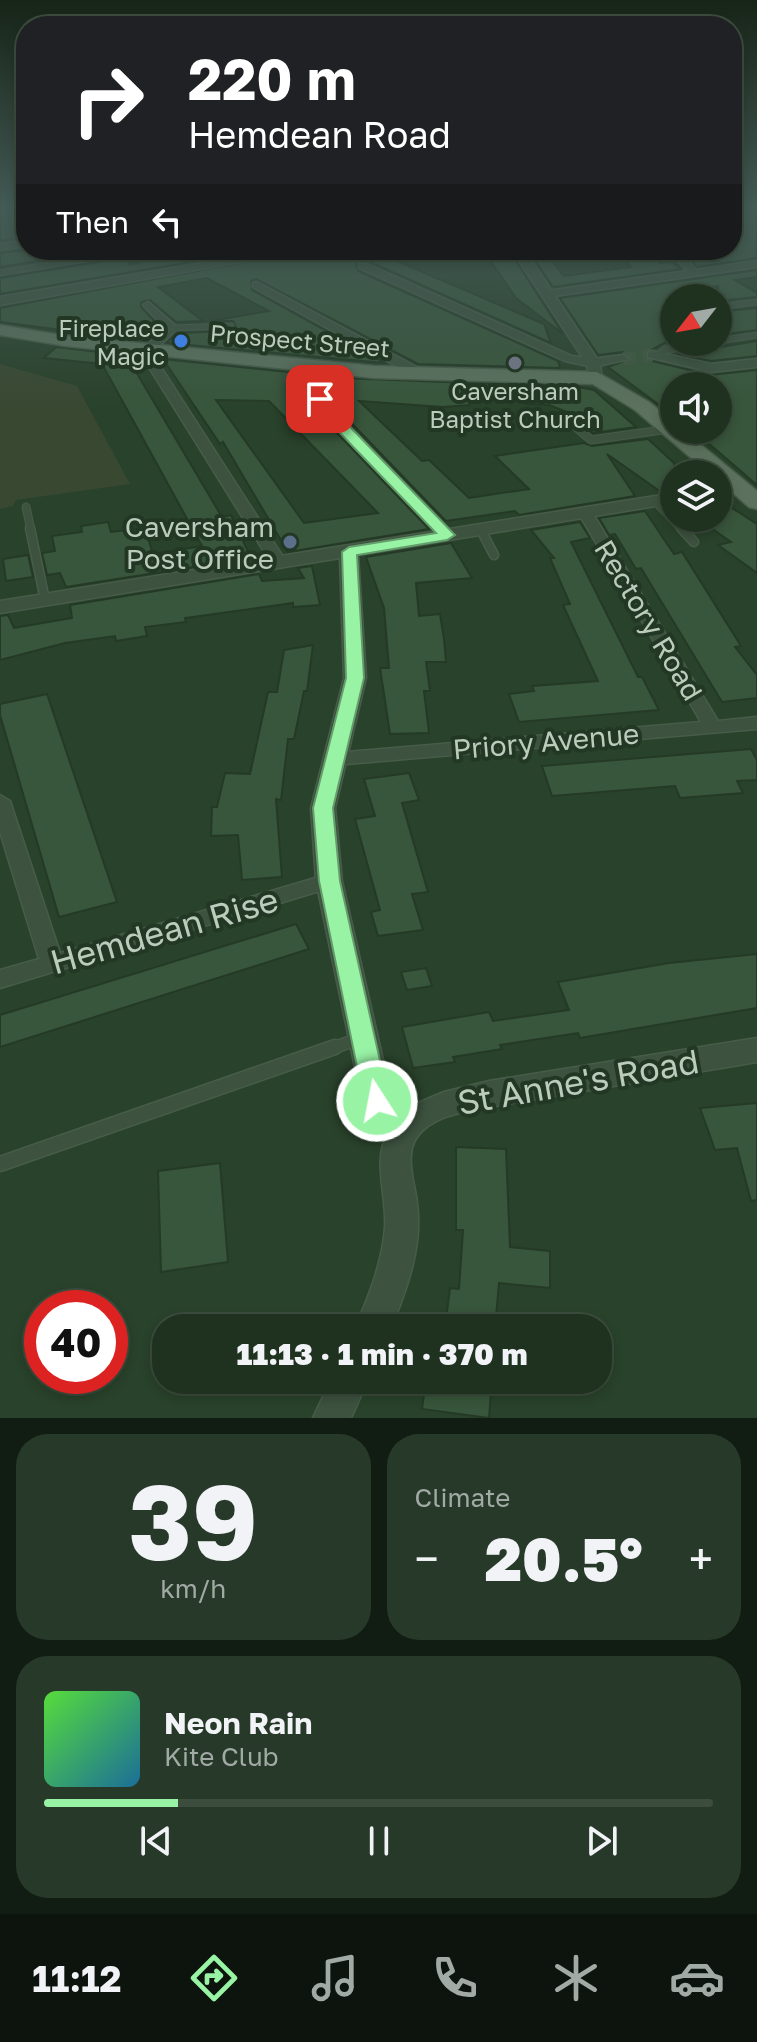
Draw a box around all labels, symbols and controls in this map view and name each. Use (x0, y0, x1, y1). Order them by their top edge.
text: 220 m (188, 45, 356, 112)
icon: right (56, 48, 160, 152)
text: Hemdean Road (188, 113, 451, 156)
icon: left (145, 200, 189, 244)
text: Then (56, 204, 129, 240)
north arrow (660, 284, 732, 356)
map controls (660, 284, 732, 532)
place label: Fireplace Magic (58, 313, 165, 370)
street label: Prospect Street (209, 318, 391, 362)
marker: Fireplace Magic (172, 332, 190, 350)
marker: Caversham Baptist Church (506, 354, 524, 372)
pin (286, 365, 354, 433)
button: sound (660, 372, 732, 444)
place label: Caversham Baptist Church (429, 376, 601, 433)
icon: arrive (298, 377, 342, 421)
button: layers (660, 460, 732, 532)
place label: Caversham Post Office (125, 510, 274, 575)
marker: Caversham Post Office (281, 533, 299, 551)
street label: Rectory Road (588, 534, 710, 706)
street label: Priory Avenue (451, 716, 641, 766)
street label: Hemdean Rise (46, 878, 282, 982)
street label: St Anne's Road (454, 1040, 702, 1122)
position arrow (335, 1059, 419, 1143)
speed limit sign: 40 (24, 1290, 128, 1394)
text: 11:13 · 1 min · 370 m (236, 1336, 528, 1372)
text: 39 (129, 1458, 258, 1583)
text: Climate (415, 1482, 510, 1513)
text: 20.5° (485, 1522, 643, 1594)
text: − (415, 1532, 439, 1585)
text: + (689, 1532, 713, 1585)
text: km/h (160, 1573, 226, 1604)
text: Neon Rain (164, 1705, 312, 1741)
text: Kite Club (164, 1741, 279, 1772)
icon: previous (134, 1819, 178, 1863)
icon: pause (357, 1819, 401, 1863)
icon: next (580, 1819, 624, 1863)
icon: directions (186, 1950, 242, 2006)
icon: music (307, 1950, 363, 2006)
icon: phone (427, 1950, 483, 2006)
icon: climate (548, 1950, 604, 2006)
icon: car (669, 1950, 725, 2006)
text: 11:12 (32, 1957, 121, 2000)

